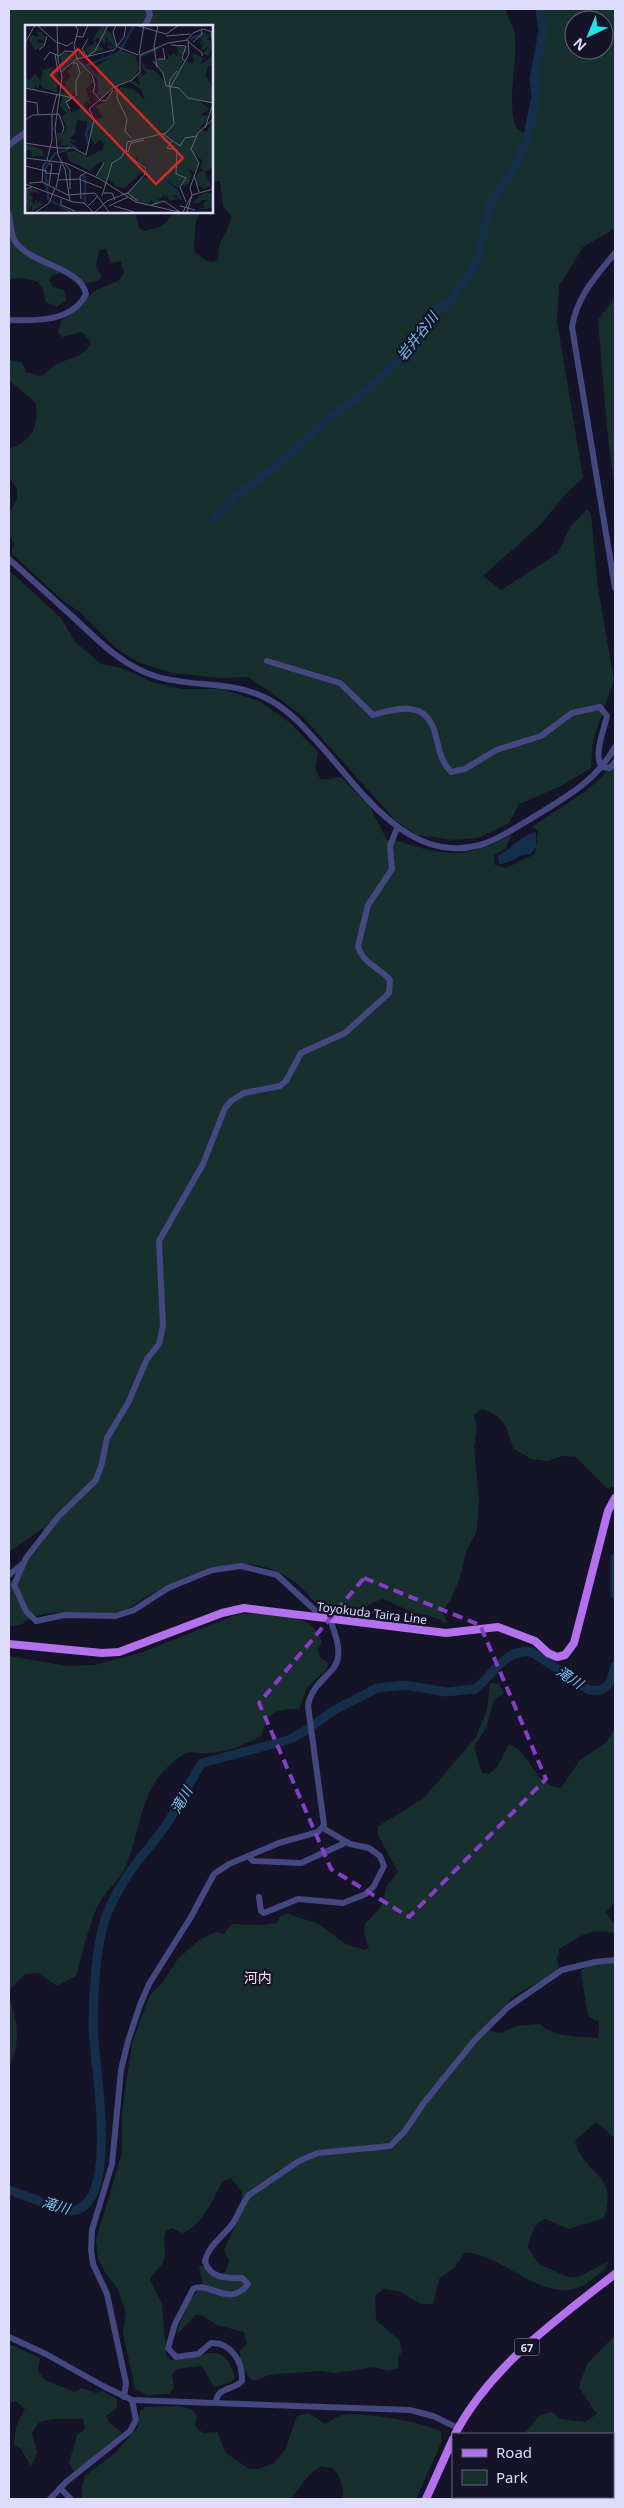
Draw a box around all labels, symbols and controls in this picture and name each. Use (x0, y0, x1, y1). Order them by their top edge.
north arrow (564, 10, 614, 60)
inset map (25, 25, 212, 212)
text: N (569, 34, 590, 56)
water label: 岩井谷川 (392, 307, 443, 364)
street label: Toyokuda Taira Line (316, 1598, 428, 1628)
water label: 滝川 (553, 1661, 589, 1694)
water label: 滝川 (166, 1781, 197, 1817)
district label: 河内 (244, 1968, 272, 1987)
water label: 滝川 (40, 2192, 74, 2219)
road number: 67 (514, 2338, 540, 2356)
legend (452, 2433, 614, 2498)
text: Road (496, 2442, 532, 2462)
text: Park (496, 2467, 528, 2487)

